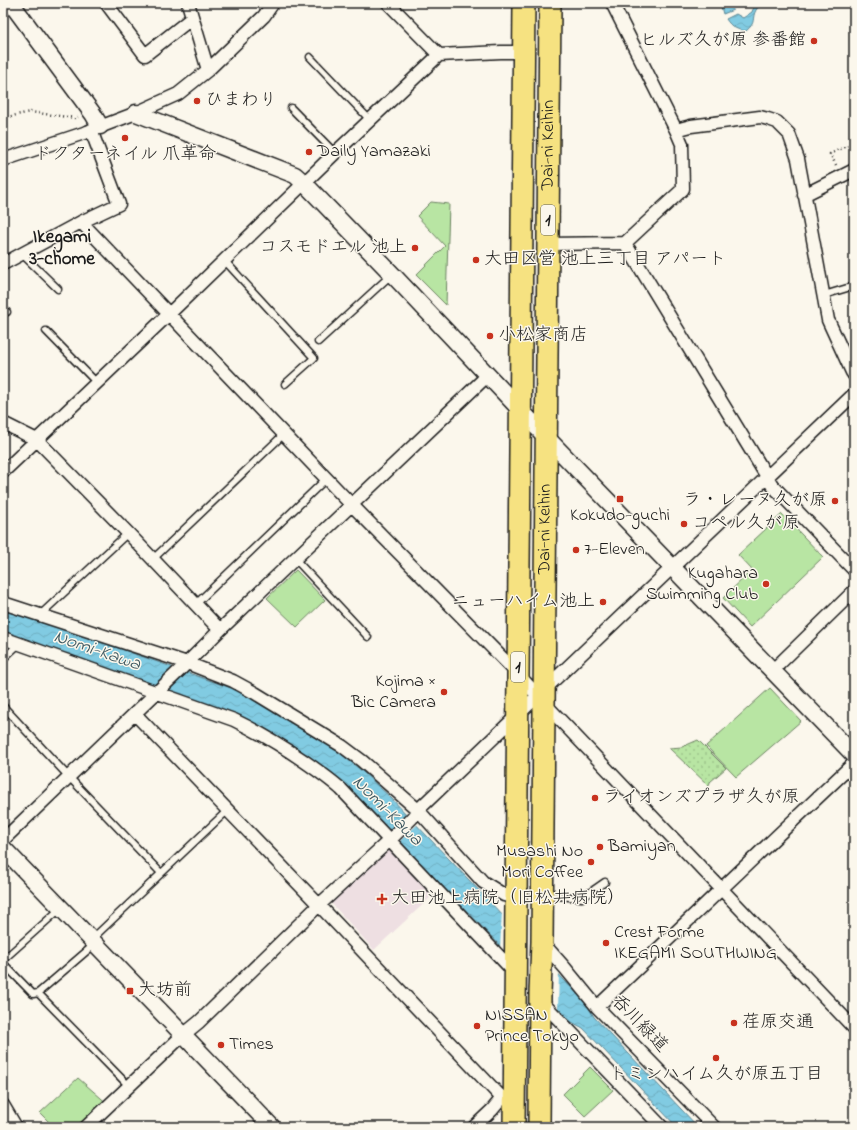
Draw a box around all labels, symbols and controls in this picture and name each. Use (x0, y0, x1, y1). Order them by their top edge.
place label: ヒルズ久が原 参番館 (640, 28, 806, 54)
marker: ヒルズ久が原 参番館 (809, 36, 819, 46)
place label: ひまわり (205, 88, 277, 114)
marker: ひまわり (192, 96, 202, 106)
street label: Dai-ni Keihin (535, 100, 562, 191)
marker: ドクターネイル 爪革命 (120, 133, 130, 143)
place label: Daily Yamazaki (316, 139, 431, 165)
place label: ドクターネイル 爪革命 (34, 142, 216, 168)
marker: Daily Yamazaki (304, 147, 314, 157)
road number: 1 (541, 205, 555, 235)
district label: Ikegami 3-chome (28, 224, 95, 273)
place label: コスモドエル 池上 (259, 235, 407, 261)
marker: コスモドエル 池上 (410, 243, 420, 253)
place label: 大田区営 池上三丁目 アパート (484, 247, 726, 273)
marker: 大田区営 池上三丁目 アパート (471, 255, 481, 265)
place label: 小松家商店 (498, 323, 588, 349)
marker: 小松家商店 (485, 331, 495, 341)
street label: Dai-ni Keihin (532, 484, 559, 575)
place label: ラ・レーヌ久が原 (683, 488, 827, 514)
marker: Kokudo-guchi (615, 494, 625, 504)
marker: ラ・レーヌ久が原 (830, 496, 840, 506)
place label: Kokudo-guchi (570, 503, 670, 530)
place label: コペル久が原 (692, 511, 800, 537)
marker: コペル久が原 (679, 519, 689, 529)
place label: 7-Eleven (584, 537, 645, 563)
marker: 7-Eleven (571, 545, 581, 555)
place label: Kugahara Swimming Club (646, 561, 758, 609)
marker: Kugahara Swimming Club (761, 579, 771, 589)
place label: ニューハイム池上 (452, 589, 595, 615)
marker: ニューハイム池上 (598, 597, 608, 607)
water label: Nomi-Kawa (50, 624, 145, 679)
road number: 1 (511, 652, 525, 682)
place label: Kojima × Bic Camera (350, 669, 436, 716)
marker: Kojima × Bic Camera (439, 687, 449, 697)
water label: Nomi-Kawa (346, 770, 429, 853)
place label: ライオンズプラザ久が原 (603, 785, 800, 811)
marker: ライオンズプラザ久が原 (590, 793, 600, 803)
place label: Bamiyan (607, 834, 676, 860)
place label: Musashi No Mori Coffee (496, 839, 584, 886)
marker: Bamiyan (595, 842, 605, 852)
marker: Musashi No Mori Coffee (586, 857, 596, 867)
place label: 大田池上病院（旧松井病院） (391, 886, 625, 912)
marker: 大田池上病院（旧松井病院） (376, 893, 388, 905)
place label: Crest Forme IKEGAMI SOUTHWING (614, 920, 777, 967)
marker: Crest Forme IKEGAMI SOUTHWING (601, 938, 611, 948)
place label: 大坊前 (138, 978, 192, 1004)
marker: 大坊前 (125, 986, 135, 996)
street label: 呑川緑道 (605, 989, 673, 1059)
place label: NISSAN Prince Tokyo (485, 1003, 579, 1050)
place label: 荏原交通 (742, 1010, 814, 1036)
marker: 荏原交通 (729, 1018, 739, 1028)
marker: NISSAN Prince Tokyo (472, 1021, 482, 1031)
place label: Times (229, 1032, 274, 1058)
marker: Times (216, 1040, 226, 1050)
marker: トミンハイム久が原五丁目 (711, 1053, 721, 1063)
place label: トミンハイム久が原五丁目 (609, 1062, 823, 1088)

